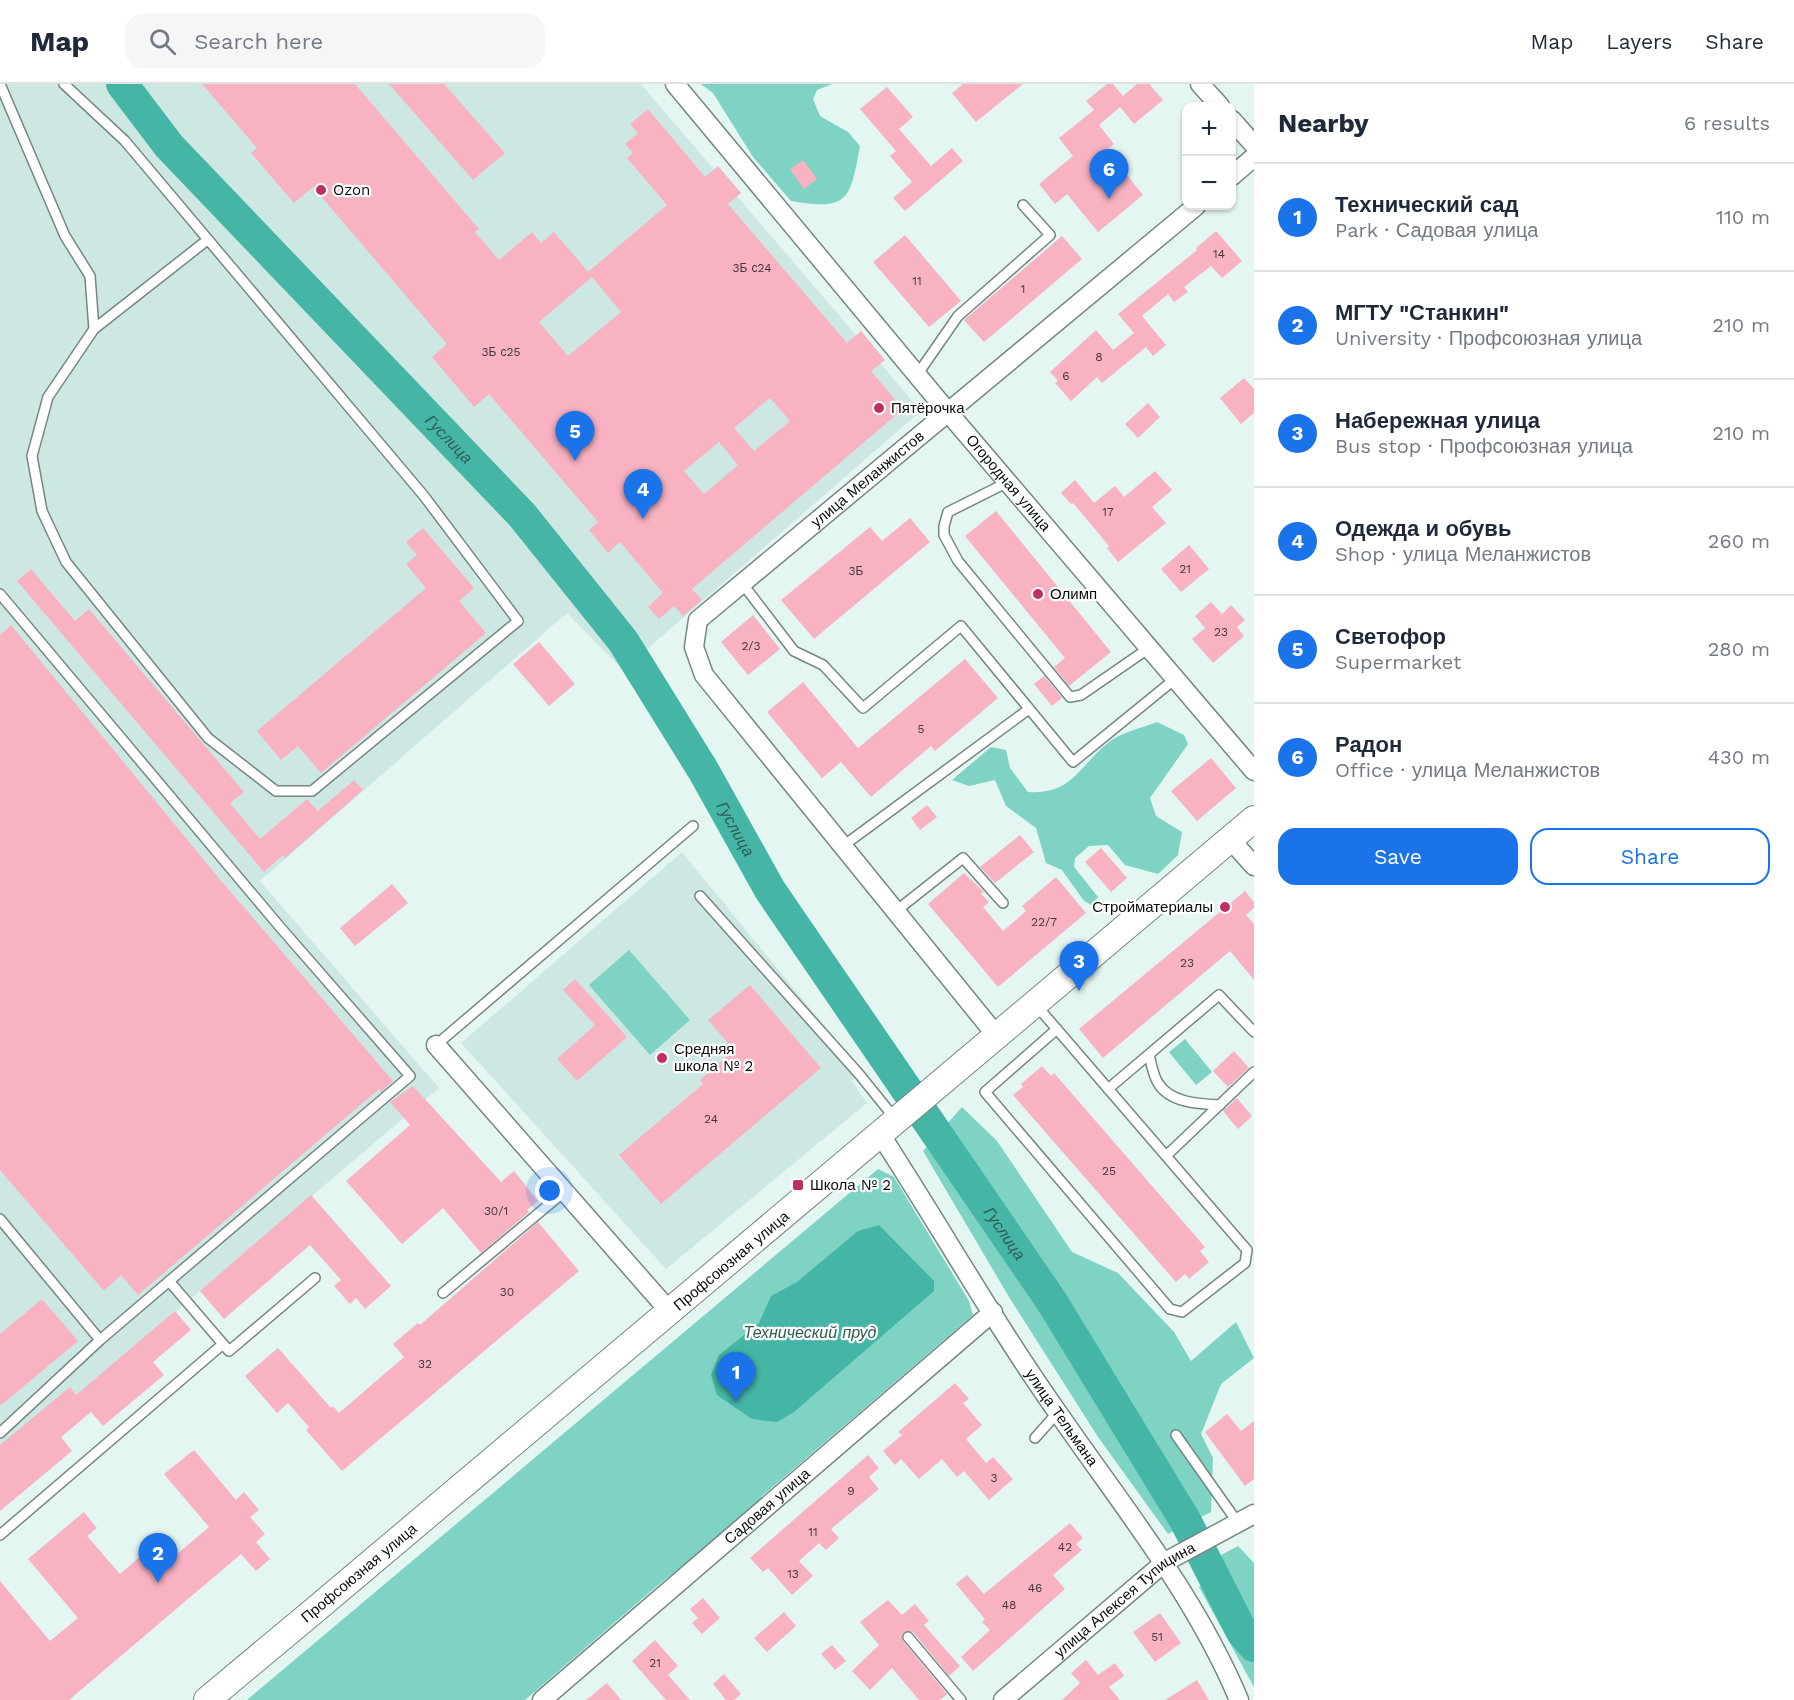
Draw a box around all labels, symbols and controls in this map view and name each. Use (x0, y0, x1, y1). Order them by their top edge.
search box (125, 14, 545, 68)
text: Map (30, 25, 89, 58)
icon: search (146, 25, 179, 58)
text: Search here (194, 29, 323, 54)
text: Map (1530, 29, 1573, 54)
text: Layers (1606, 29, 1672, 54)
text: Share (1705, 29, 1764, 54)
map controls (1182, 102, 1236, 210)
button: + (1182, 102, 1236, 156)
text: Nearby (1278, 108, 1369, 138)
text: 6 results (1684, 111, 1770, 135)
pin: 6 (1090, 150, 1128, 199)
button: − (1182, 156, 1236, 210)
place label: Ozon (333, 181, 370, 199)
marker: Ozon (314, 183, 328, 197)
text: Технический сад (1335, 192, 1518, 217)
text: 1 (1293, 205, 1302, 229)
text: 110 m (1716, 205, 1770, 229)
text: Park · Садовая улица (1335, 218, 1538, 242)
house number: 14 (1213, 247, 1225, 261)
house number: 3Б с24 (733, 261, 771, 275)
house number: 11 (912, 274, 922, 288)
house number: 1 (1021, 282, 1025, 296)
text: МГТУ "Станкин" (1335, 300, 1509, 325)
text: 2 (1292, 313, 1303, 337)
text: 210 m (1712, 313, 1770, 337)
text: University · Профсоюзная улица (1335, 326, 1642, 350)
house number: 3Б с25 (482, 345, 520, 359)
house number: 8 (1095, 350, 1103, 364)
house number: 6 (1062, 369, 1070, 383)
place label: Пятёрочка (891, 399, 965, 417)
marker: Пятёрочка (872, 401, 886, 415)
text: Набережная улица (1335, 408, 1540, 433)
water label: Гуслица (421, 411, 476, 468)
pin: 5 (556, 412, 594, 461)
text: 3 (1292, 421, 1303, 445)
text: 210 m (1712, 421, 1770, 445)
street label: улица Меланжистов (807, 427, 928, 531)
street label: Огородная улица (962, 431, 1055, 536)
text: Bus stop · Профсоюзная улица (1335, 434, 1633, 458)
pin: 4 (624, 470, 662, 519)
house number: 17 (1102, 505, 1114, 519)
text: Одежда и обувь (1335, 516, 1511, 541)
text: 4 (1291, 529, 1304, 553)
text: 260 m (1708, 529, 1770, 553)
text: Shop · улица Меланжистов (1335, 542, 1591, 566)
house number: 21 (1179, 562, 1191, 576)
house number: 3Б (849, 564, 864, 578)
place label: Олимп (1050, 585, 1097, 603)
marker: Олимп (1031, 587, 1045, 601)
text: Светофор (1335, 624, 1446, 649)
house number: 23 (1214, 625, 1228, 639)
text: 5 (1292, 637, 1303, 661)
text: 280 m (1708, 637, 1770, 661)
house number: 2/3 (741, 639, 761, 653)
text: Supermarket (1335, 650, 1461, 674)
house number: 5 (918, 722, 925, 736)
text: Радон (1335, 732, 1402, 757)
text: 6 (1291, 745, 1304, 769)
text: 430 m (1708, 745, 1770, 769)
text: Office · улица Меланжистов (1335, 758, 1600, 782)
water label: Гуслица (712, 798, 758, 860)
button: Save (1278, 828, 1518, 885)
button: Share (1530, 828, 1770, 885)
place label: Стройматериалы (1092, 898, 1213, 916)
marker: Стройматериалы (1218, 900, 1232, 914)
house number: 22/7 (1031, 915, 1057, 929)
pin: 3 (1060, 942, 1098, 991)
house number: 23 (1180, 956, 1194, 970)
place label: Средняя школа № 2 (674, 1040, 753, 1075)
marker: Средняя школа № 2 (655, 1051, 669, 1065)
house number: 24 (704, 1112, 718, 1126)
house number: 25 (1102, 1164, 1116, 1178)
your location (535, 1176, 564, 1205)
place label: Школа № 2 (810, 1176, 891, 1194)
marker: Школа № 2 (791, 1178, 805, 1192)
water label: Гуслица (980, 1203, 1029, 1264)
house number: 30/1 (484, 1204, 508, 1218)
street label: Профсоюзная улица (670, 1207, 793, 1314)
house number: 30 (500, 1285, 514, 1299)
water label: Технический пруд (744, 1323, 877, 1342)
pin: 1 (716, 1352, 756, 1402)
house number: 32 (418, 1357, 432, 1371)
street label: улица Тельмана (1021, 1365, 1102, 1470)
street label: Садовая улица (721, 1464, 814, 1548)
house number: 3 (991, 1471, 998, 1485)
house number: 9 (847, 1484, 855, 1498)
street label: Профсоюзная улица (298, 1519, 421, 1627)
house number: 11 (808, 1525, 818, 1539)
pin: 2 (138, 1534, 178, 1583)
street label: улица Алексея Тупицина (1051, 1538, 1199, 1661)
house number: 42 (1058, 1540, 1072, 1554)
house number: 13 (787, 1567, 799, 1581)
house number: 46 (1028, 1581, 1042, 1595)
house number: 48 (1002, 1598, 1016, 1612)
house number: 51 (1151, 1630, 1163, 1644)
house number: 21 (649, 1656, 661, 1670)

